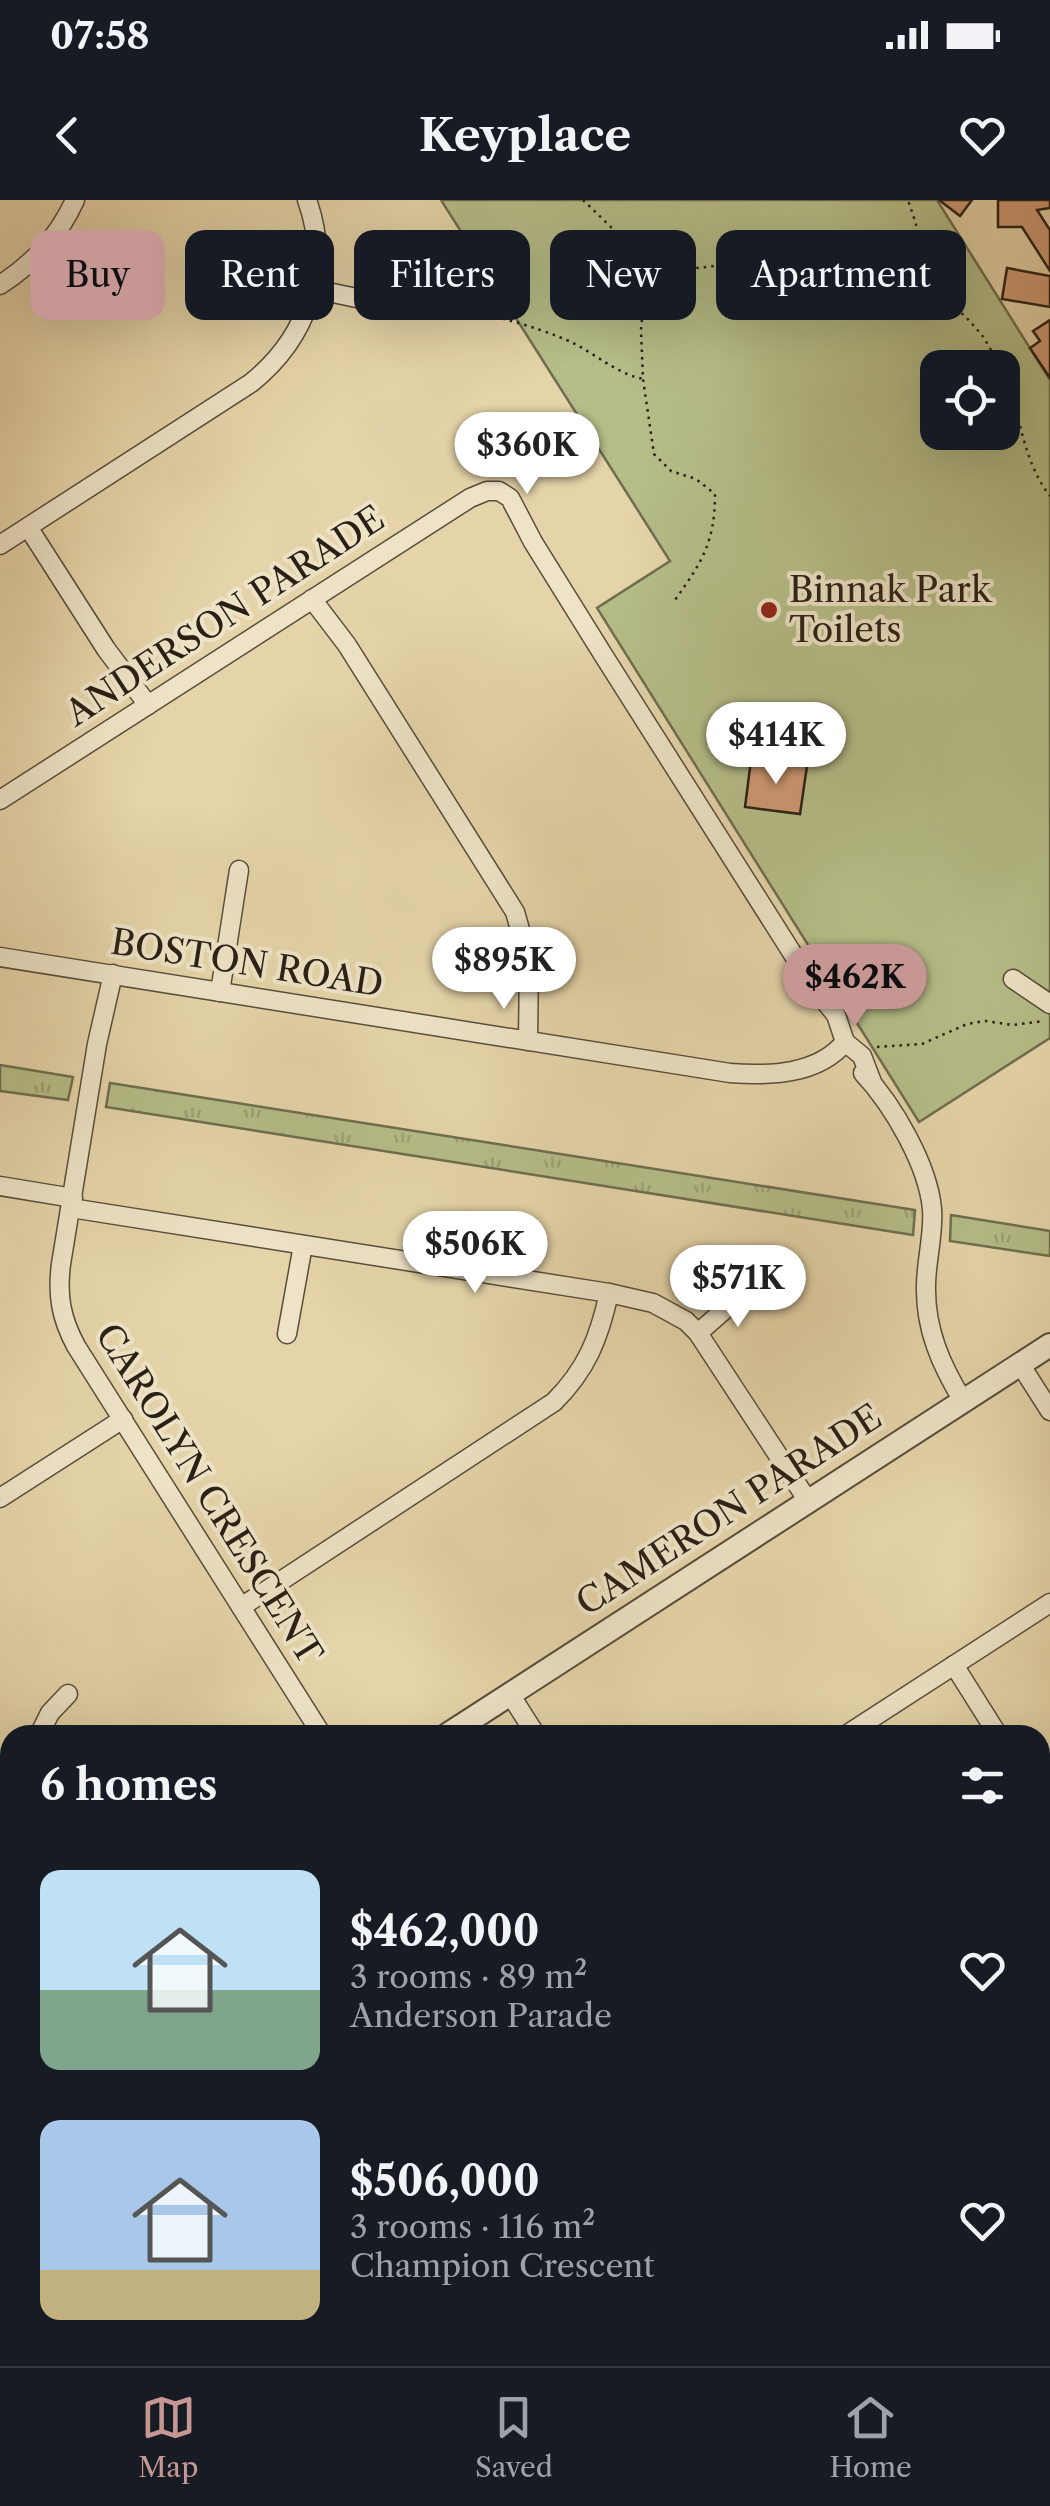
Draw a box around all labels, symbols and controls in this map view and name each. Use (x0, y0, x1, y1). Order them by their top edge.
text: 07:58 (50, 12, 150, 59)
text: Keyplace (419, 107, 631, 163)
icon: back (40, 108, 95, 163)
icon: heart (955, 108, 1010, 163)
chip: Buy (30, 230, 165, 320)
chip: Rent (185, 230, 334, 320)
chip: Filters (354, 230, 530, 320)
chip: New (550, 230, 696, 320)
chip: Apartment (716, 230, 966, 320)
map controls (920, 350, 1020, 450)
button: locate (920, 350, 1020, 450)
pin: $360K (457, 412, 597, 497)
text: $360K (476, 425, 578, 464)
street label: ANDERSON PARADE (56, 496, 392, 735)
place label: Binnak Park Toilets (789, 568, 993, 651)
marker: Binnak Park Toilets (758, 599, 780, 621)
pin: $414K (706, 702, 846, 787)
text: $414K (728, 715, 824, 754)
street label: BOSTON ROAD (108, 920, 386, 1005)
pin: $895K (434, 927, 574, 1012)
text: $895K (454, 940, 554, 979)
pin: $462K (785, 944, 925, 1029)
text: $462K (805, 957, 905, 996)
pin: $506K (405, 1211, 545, 1296)
text: $506K (425, 1224, 525, 1263)
pin: $571K (668, 1245, 808, 1330)
text: $571K (692, 1258, 784, 1297)
street label: CAROLYN CRESCENT (87, 1315, 332, 1672)
street label: CAMERON PARADE (568, 1395, 889, 1624)
icon: filters (955, 1758, 1010, 1813)
text: 6 homes (40, 1759, 218, 1811)
text: $462,000 (350, 1905, 540, 1957)
icon: home (120, 1910, 240, 2030)
icon: heart (955, 1943, 1010, 1998)
text: 3 rooms · 89 m² (350, 1957, 587, 1996)
text: Anderson Parade (350, 1996, 612, 2035)
text: $506,000 (350, 2155, 540, 2207)
icon: home (120, 2160, 240, 2280)
icon: heart (955, 2193, 1010, 2248)
text: 3 rooms · 116 m² (350, 2207, 595, 2246)
text: Champion Crescent (350, 2246, 655, 2285)
tab: Map (138, 2390, 198, 2484)
tab: Saved (475, 2390, 553, 2484)
tab: Home (829, 2390, 912, 2484)

